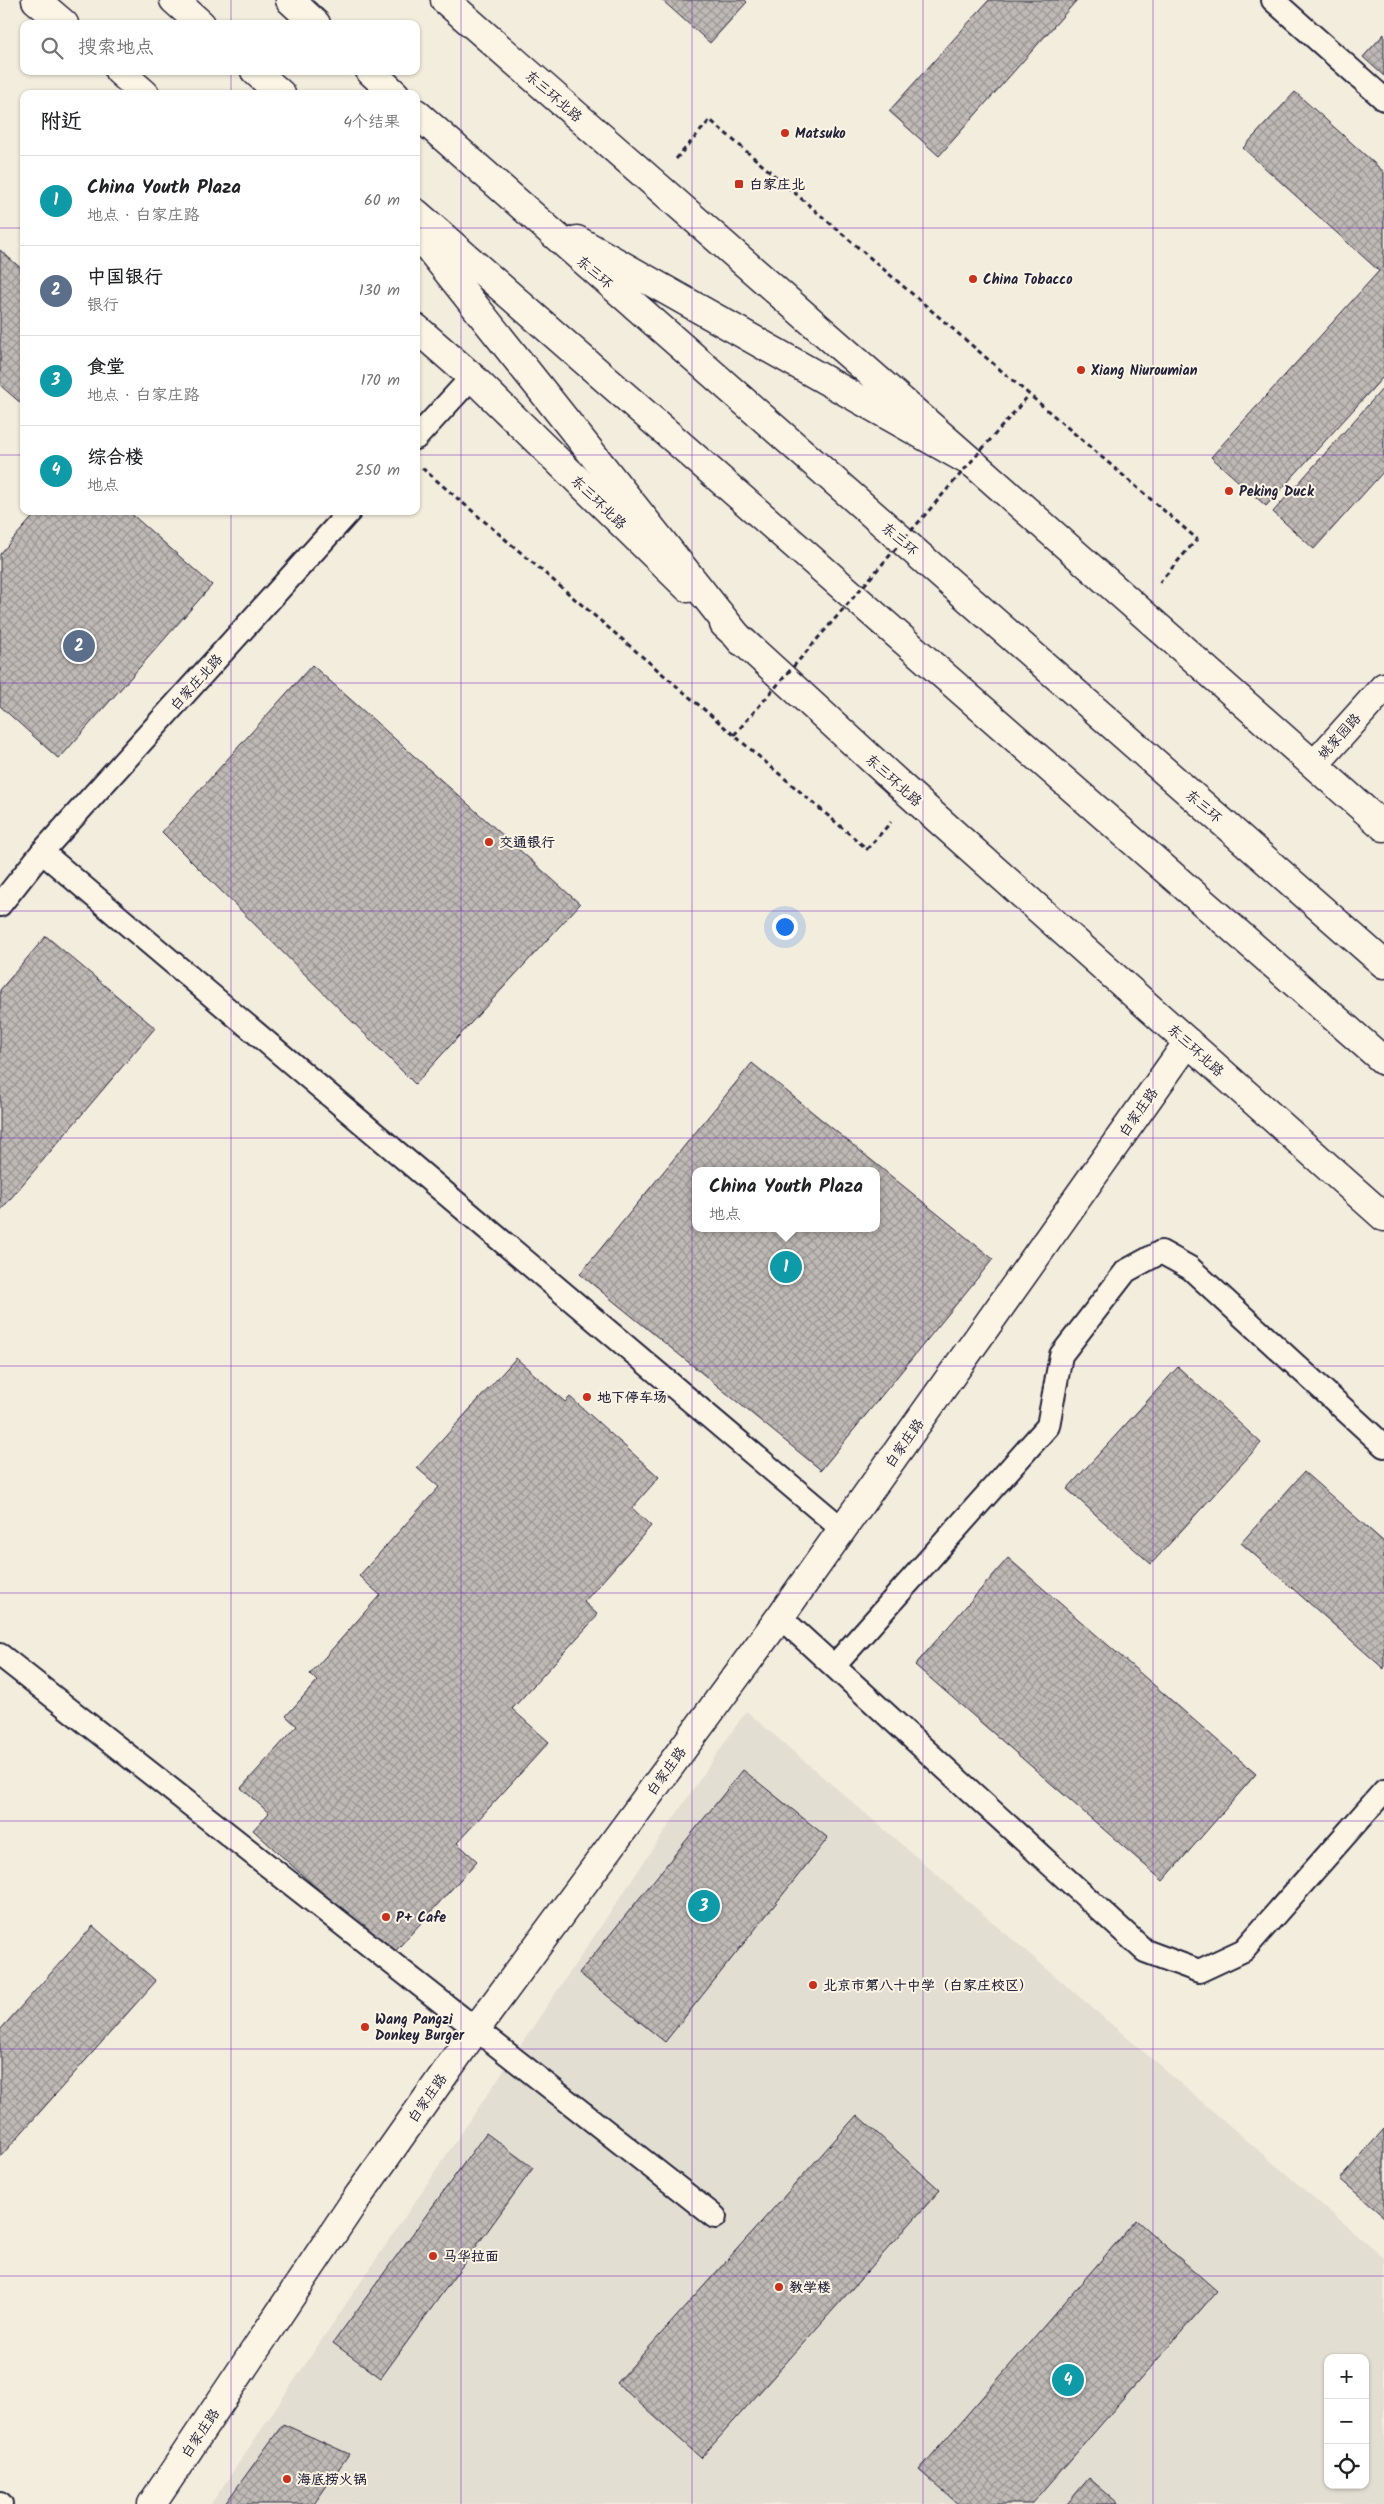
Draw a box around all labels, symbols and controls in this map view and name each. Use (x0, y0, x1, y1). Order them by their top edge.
search box (20, 20, 420, 75)
text: 搜索地点 (78, 33, 154, 63)
icon: search (38, 34, 66, 62)
street label: 东三环北路 (520, 65, 587, 128)
text: 附近 (40, 106, 82, 139)
text: 4个结果 (343, 110, 400, 135)
place label: Matsuko (795, 123, 846, 145)
marker: Matsuko (779, 127, 791, 139)
text: China Youth Plaza (87, 173, 241, 203)
place label: 白家庄北 (749, 174, 805, 196)
marker: 白家庄北 (733, 178, 745, 190)
text: 1 (54, 188, 58, 213)
text: 60 m (364, 188, 400, 213)
text: 地点 · 白家庄路 (87, 203, 200, 228)
street label: 东三环 (571, 251, 617, 295)
text: 中国银行 (87, 263, 163, 293)
place label: China Tobacco (983, 269, 1073, 291)
marker: China Tobacco (967, 273, 979, 285)
text: 2 (51, 278, 61, 303)
text: 130 m (359, 278, 400, 303)
text: 银行 (87, 293, 119, 318)
text: 食堂 (87, 353, 125, 383)
place label: Xiang Niuroumian (1090, 360, 1198, 382)
marker: Xiang Niuroumian (1075, 364, 1087, 376)
text: 3 (52, 368, 60, 393)
text: 170 m (360, 368, 400, 393)
text: 地点 · 白家庄路 (87, 383, 200, 408)
text: 综合楼 (87, 443, 144, 473)
text: 4 (52, 458, 60, 483)
text: 250 m (355, 458, 400, 483)
street label: 东三环北路 (565, 470, 631, 535)
text: 地点 (87, 473, 119, 498)
place label: Peking Duck (1239, 481, 1315, 503)
marker: Peking Duck (1223, 485, 1235, 497)
street label: 东三环 (876, 518, 922, 562)
pin: 2 (63, 627, 95, 665)
street label: 白家庄北路 (165, 649, 228, 716)
street label: 姚家园路 (1313, 709, 1367, 765)
street label: 东三环北路 (860, 749, 927, 812)
street label: 东三环 (1180, 785, 1226, 829)
place label: 交通银行 (499, 832, 555, 854)
marker: 交通银行 (483, 836, 495, 848)
your location (772, 914, 798, 940)
street label: 东三环北路 (1162, 1019, 1229, 1082)
street label: 白家庄路 (1114, 1083, 1164, 1142)
popup (692, 1167, 880, 1232)
text: China Youth Plaza (709, 1172, 863, 1202)
text: 地点 (709, 1202, 741, 1227)
pin: 1 (770, 1248, 802, 1286)
place label: 地下停车场 (597, 1387, 667, 1409)
marker: 地下停车场 (581, 1391, 593, 1403)
street label: 白家庄路 (880, 1414, 930, 1473)
street label: 白家庄路 (641, 1742, 692, 1801)
pin: 3 (688, 1887, 720, 1925)
place label: P+ Cafe (396, 1907, 446, 1929)
marker: P+ Cafe (380, 1911, 392, 1923)
place label: 北京市第八十中学（白家庄校区） (823, 1975, 1033, 1997)
marker: 北京市第八十中学（白家庄校区） (807, 1979, 819, 1991)
place label: Wang Pangzi Donkey Burger (375, 2009, 465, 2047)
marker: Wang Pangzi Donkey Burger (359, 2021, 371, 2033)
street label: 白家庄路 (403, 2069, 453, 2128)
place label: 马华拉面 (443, 2246, 499, 2268)
marker: 马华拉面 (427, 2250, 439, 2262)
place label: 教学楼 (789, 2277, 831, 2299)
marker: 教学楼 (773, 2281, 785, 2293)
map controls (1324, 2354, 1369, 2489)
button: + (1324, 2354, 1369, 2399)
pin: 4 (1052, 2361, 1084, 2399)
button: − (1324, 2399, 1369, 2444)
street label: 白家庄路 (176, 2404, 226, 2463)
button: locate (1324, 2444, 1369, 2489)
place label: 海底捞火锅 (297, 2469, 367, 2491)
marker: 海底捞火锅 (281, 2473, 293, 2485)

